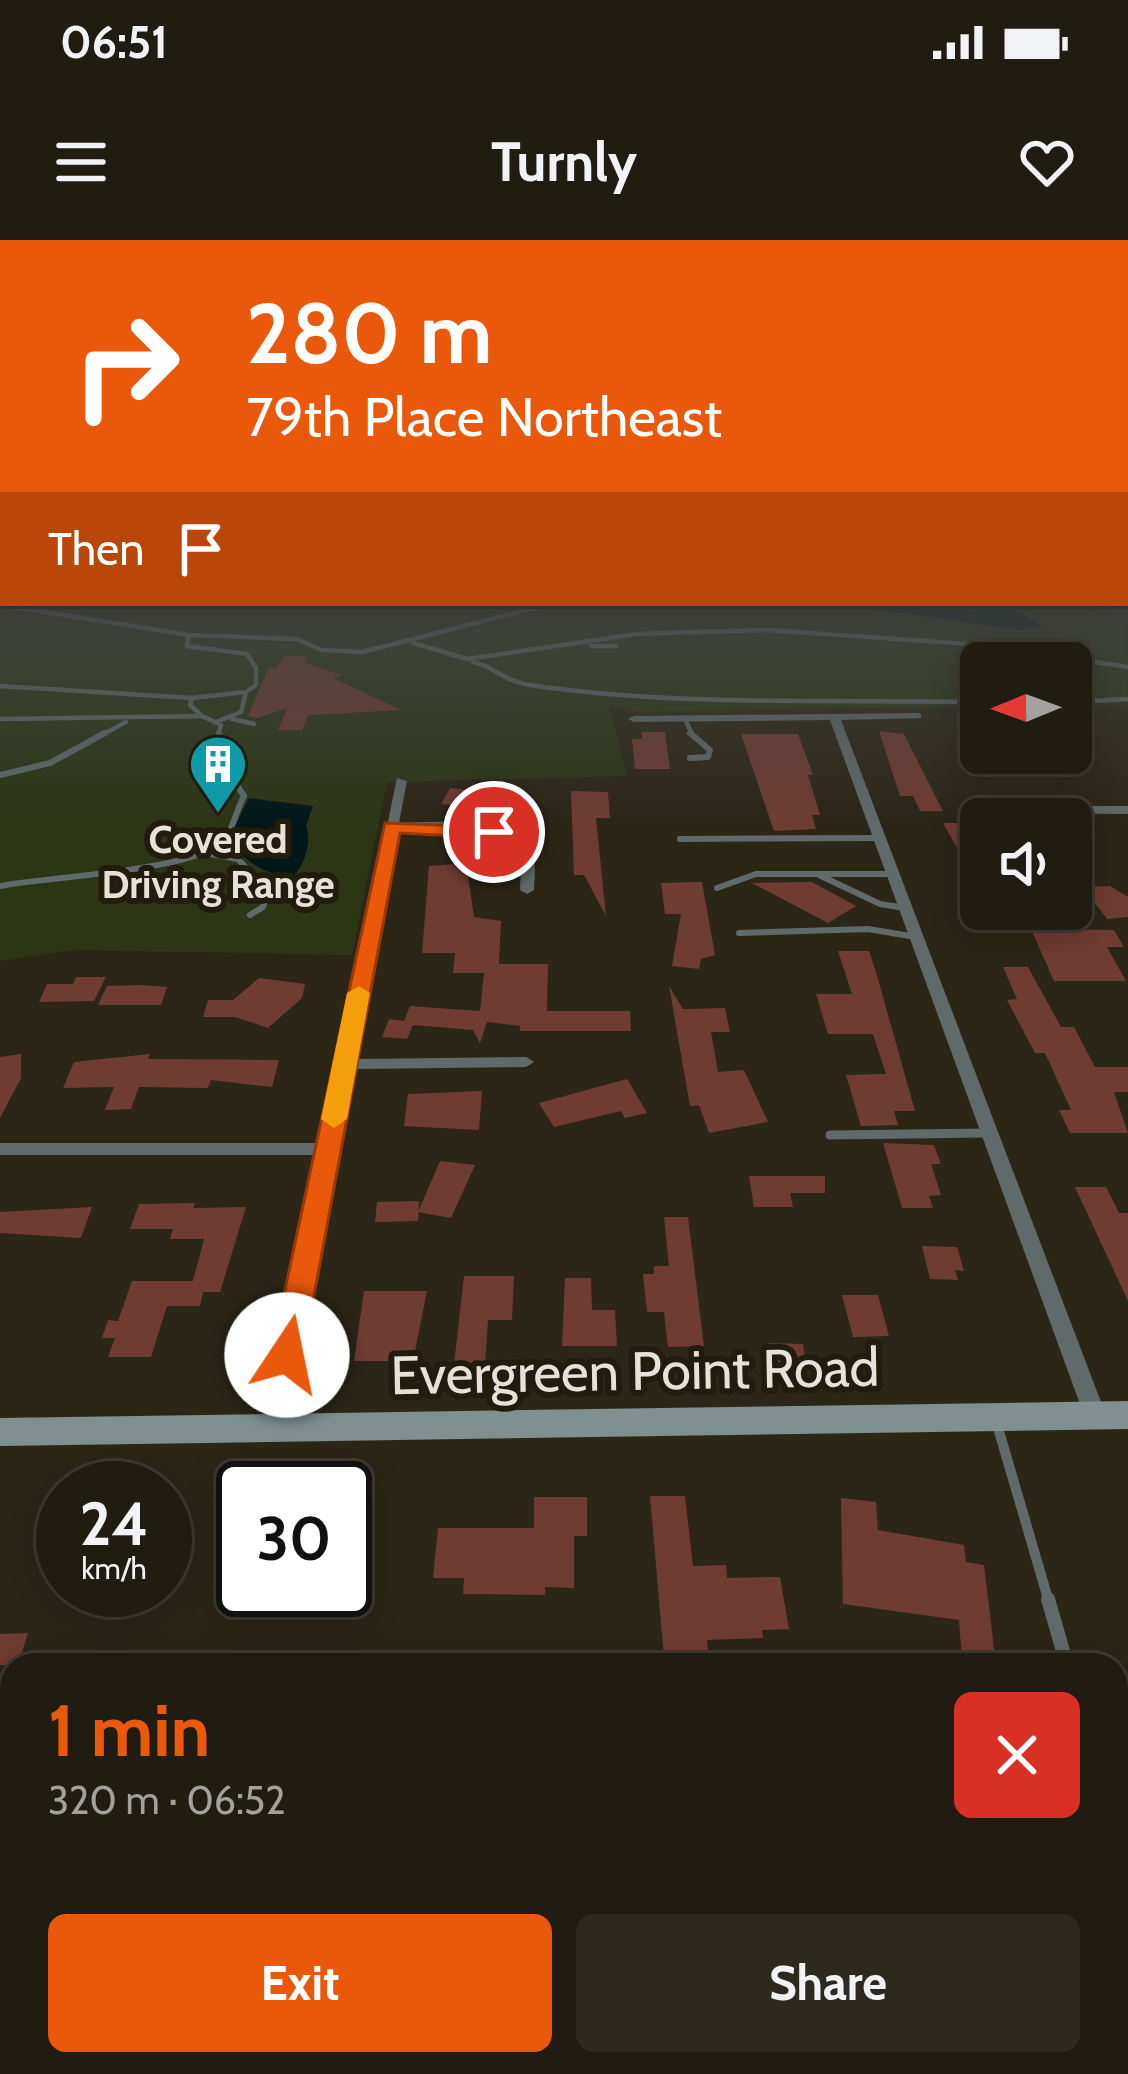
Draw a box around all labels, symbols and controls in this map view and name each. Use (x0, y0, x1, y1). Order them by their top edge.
text: 06:51 (60, 15, 168, 69)
icon: menu (48, 129, 114, 195)
text: Turnly (491, 129, 637, 195)
icon: heart (1014, 129, 1080, 195)
text: 280 m (246, 282, 492, 384)
icon: right (48, 288, 204, 444)
text: 79th Place Northeast (246, 384, 722, 450)
icon: arrive (168, 516, 234, 582)
text: Then (48, 522, 144, 576)
north arrow (960, 642, 1092, 774)
map controls (960, 642, 1092, 930)
building icon: Covered Driving Range (187, 733, 249, 815)
pin (443, 781, 545, 883)
button: sound (960, 798, 1092, 930)
icon: arrive (461, 799, 527, 865)
place label: Covered Driving Range (101, 815, 335, 908)
position arrow (224, 1292, 350, 1418)
street label: Evergreen Point Road (390, 1334, 880, 1408)
speed limit sign: 30 (216, 1461, 372, 1617)
text: 24 (80, 1487, 149, 1560)
text: km/h (81, 1550, 147, 1587)
text: 1 min (48, 1687, 210, 1774)
button: close (954, 1692, 1080, 1818)
text: 320 m · 06:52 (48, 1776, 286, 1824)
button: Exit (48, 1914, 552, 2052)
button: Share (576, 1914, 1080, 2052)

